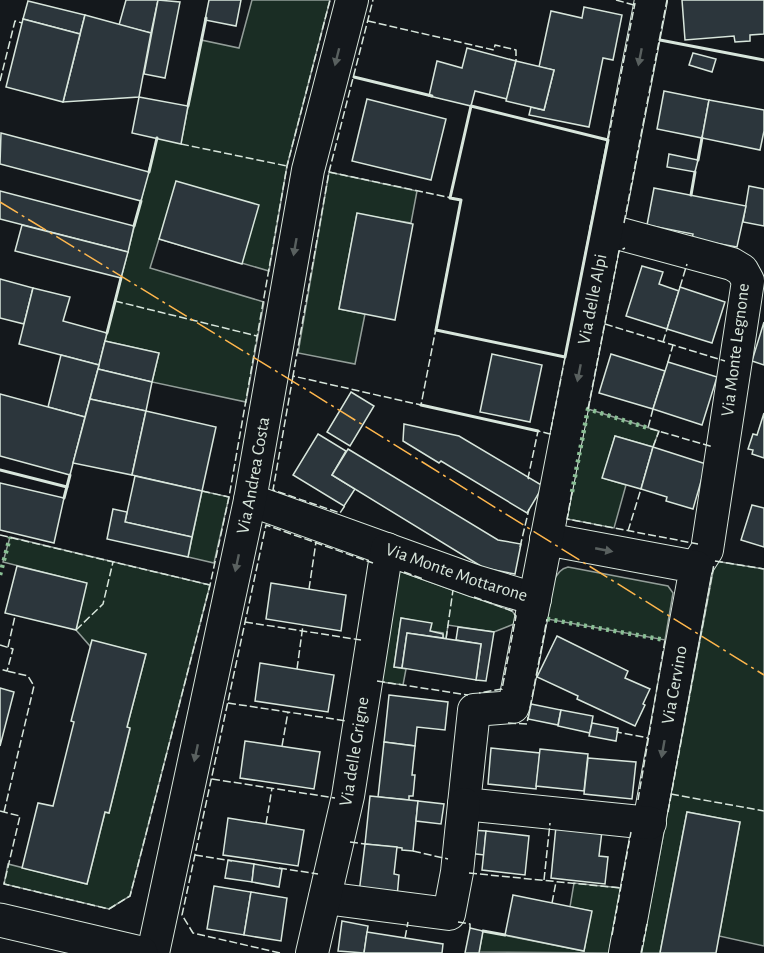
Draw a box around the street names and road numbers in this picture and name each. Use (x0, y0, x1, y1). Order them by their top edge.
street label: Via delle Alpi (575, 253, 611, 346)
street label: Via Monte Legnone (719, 282, 753, 418)
street label: Via Andrea Costa (234, 416, 273, 536)
street label: Via Monte Mottarone (383, 541, 530, 605)
street label: Via Cervino (659, 644, 691, 726)
street label: Via delle Grigne (337, 696, 373, 808)

